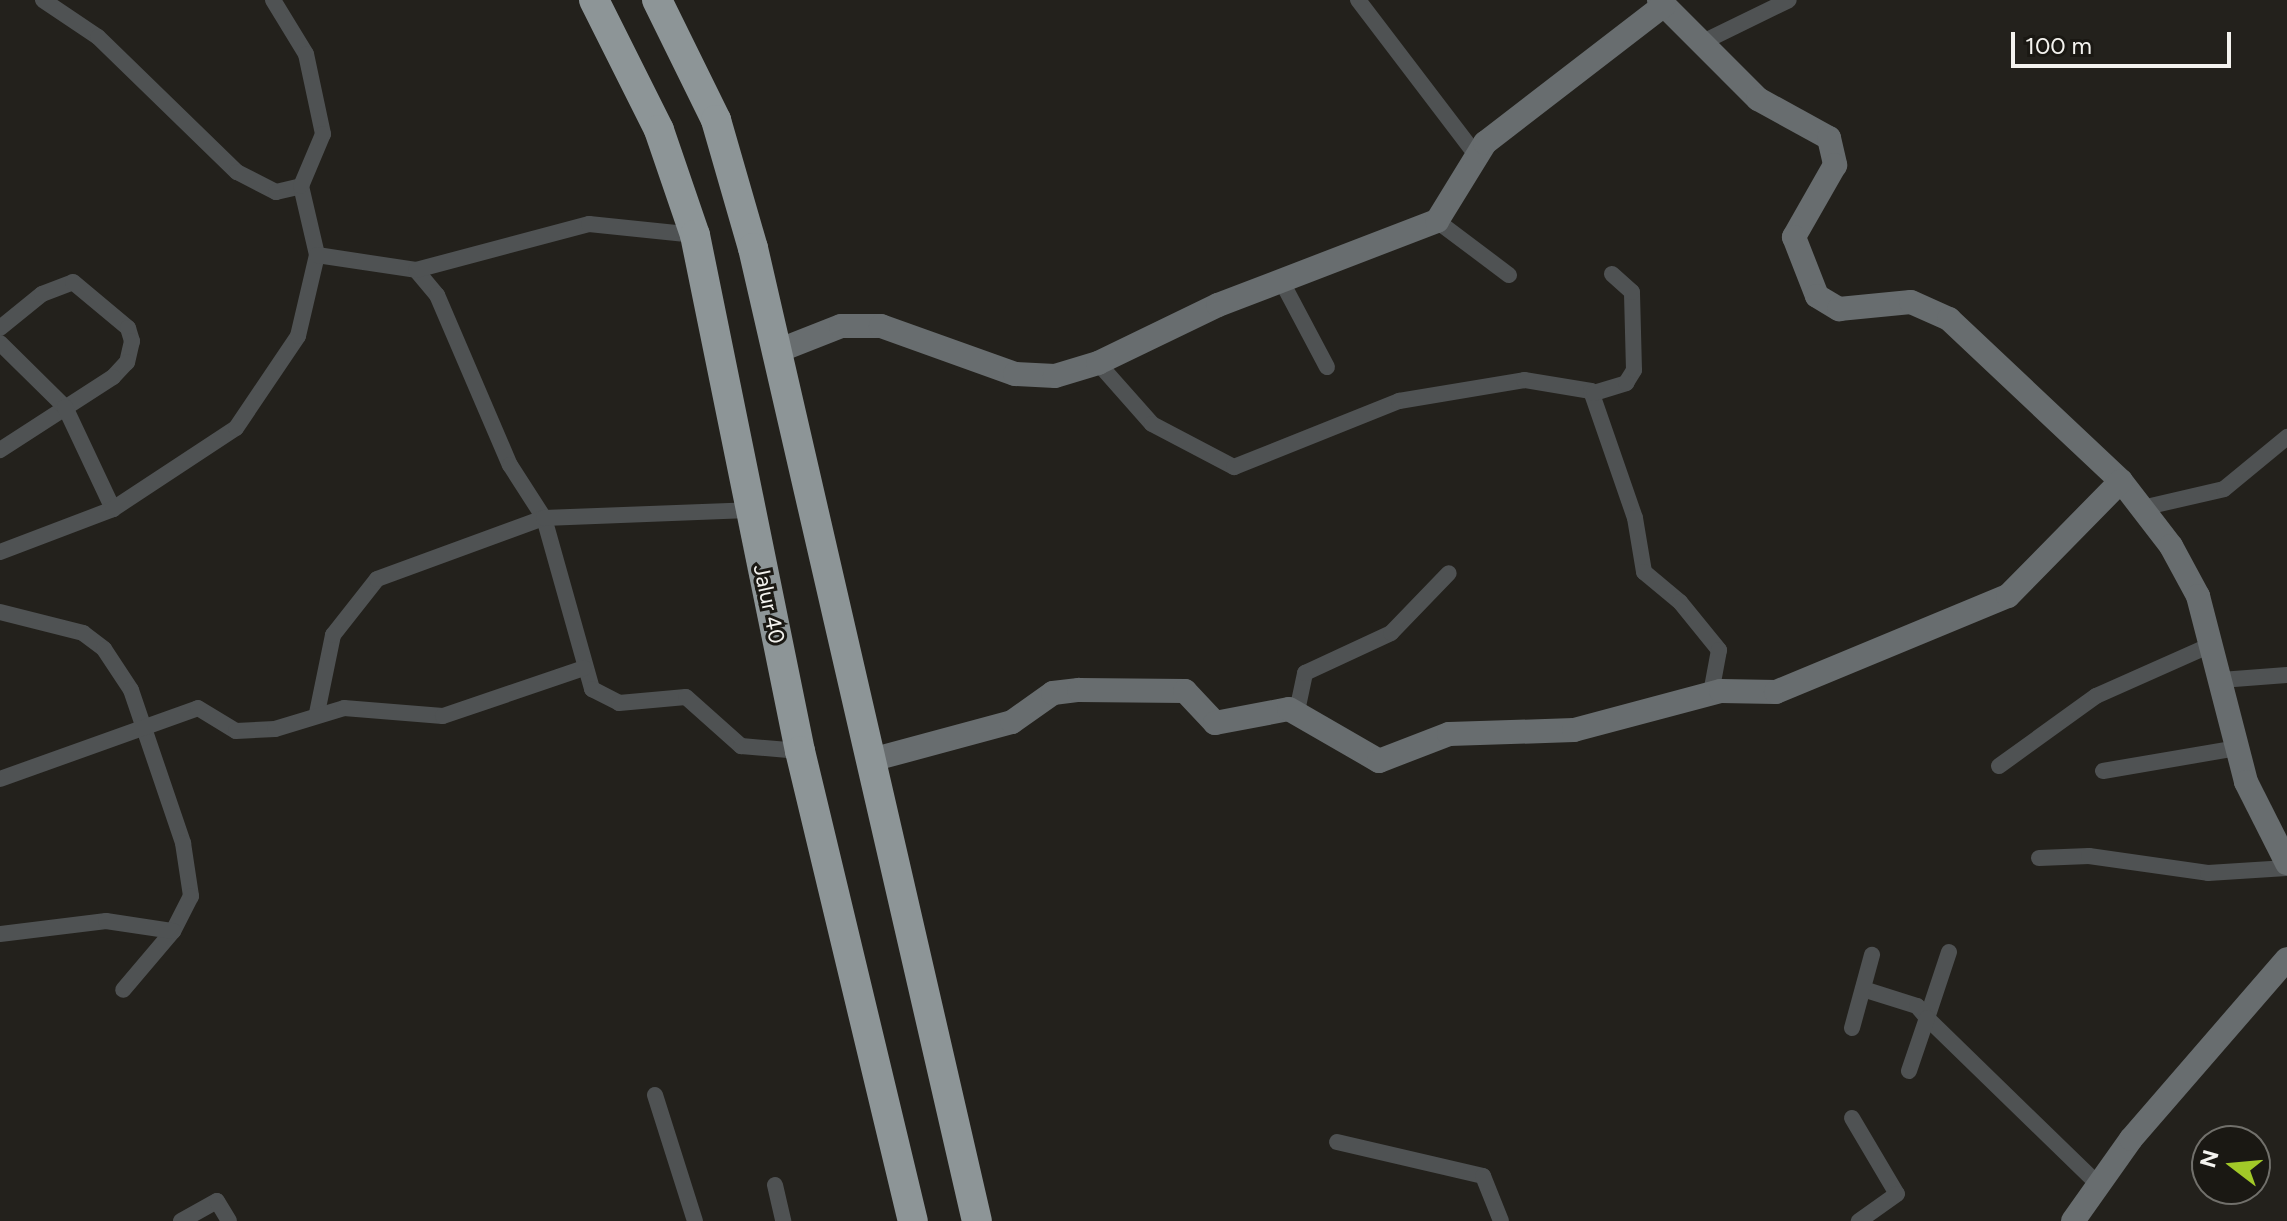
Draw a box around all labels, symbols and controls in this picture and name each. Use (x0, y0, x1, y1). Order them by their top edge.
scale bar (2015, 16, 2235, 66)
text: 100 m (2025, 31, 2092, 60)
street label: Jalur 40 (748, 562, 790, 646)
north arrow (2191, 1125, 2271, 1205)
text: N (2194, 1147, 2225, 1171)

